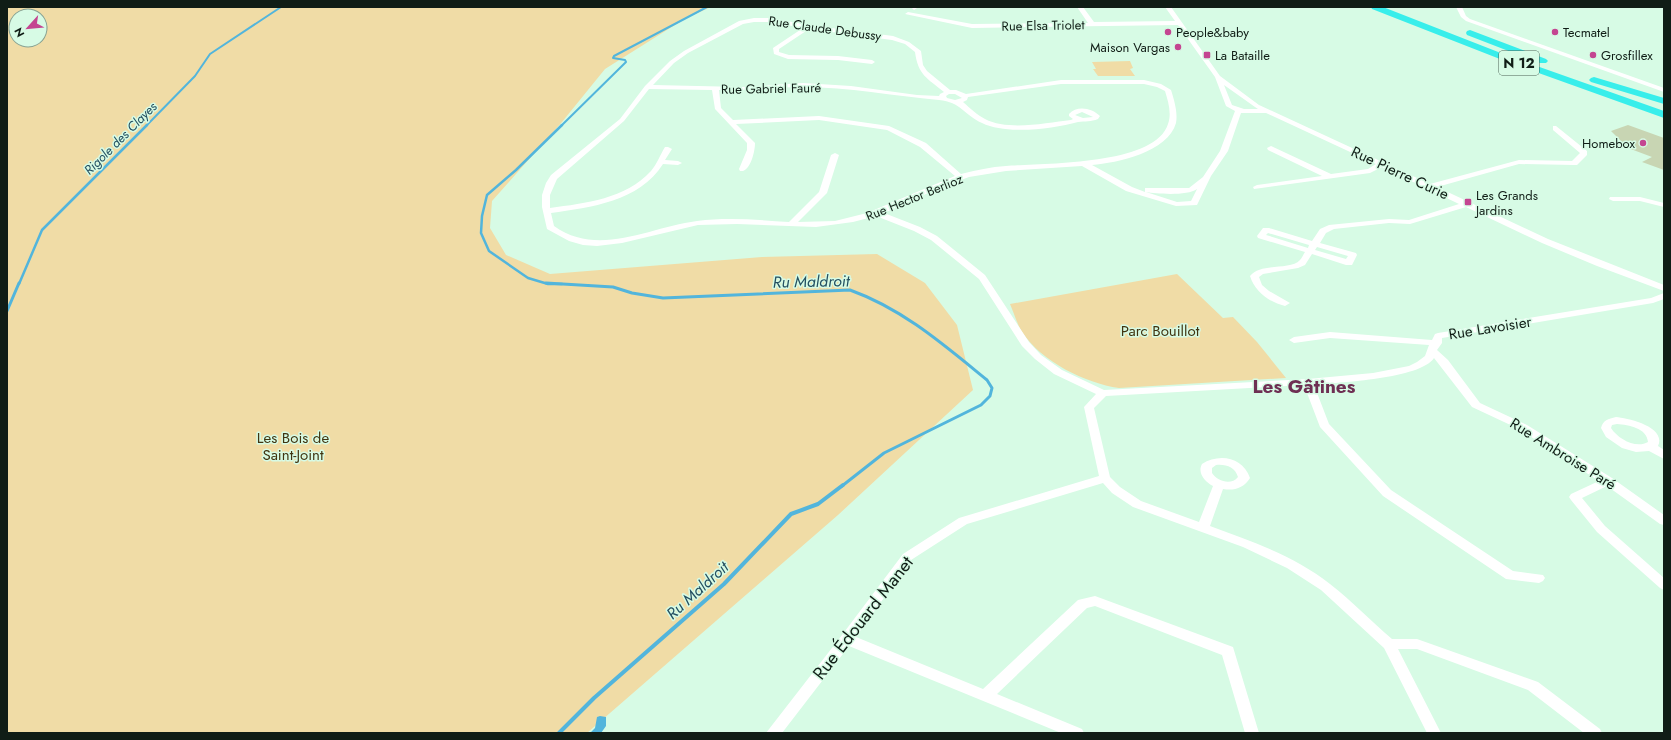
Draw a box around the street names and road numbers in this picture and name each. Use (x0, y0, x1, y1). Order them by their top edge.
street label: Rue Claude Debussy (767, 11, 883, 46)
street label: Rue Elsa Triolet (1001, 15, 1086, 36)
road number: N 12 (1499, 51, 1539, 75)
street label: Rue Gabriel Fauré (721, 78, 821, 99)
street label: Rue Pierre Curie (1348, 141, 1453, 205)
street label: Rue Hector Berlioz (863, 169, 966, 226)
street label: Rue Lavoisier (1447, 310, 1534, 345)
street label: Rue Ambroise Paré (1506, 412, 1621, 496)
street label: Rue Édouard Manet (806, 550, 920, 685)

